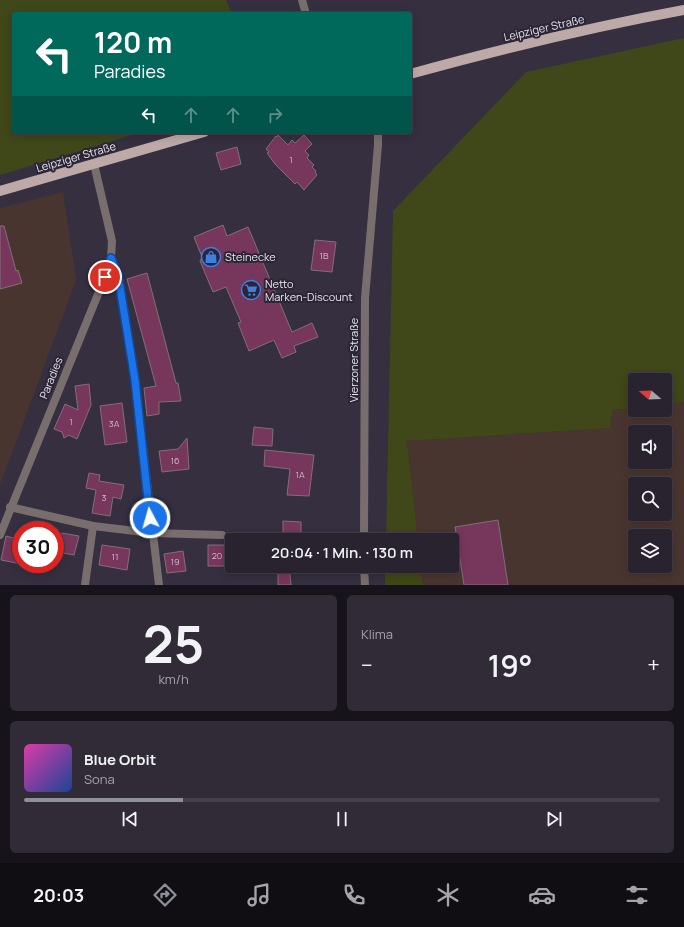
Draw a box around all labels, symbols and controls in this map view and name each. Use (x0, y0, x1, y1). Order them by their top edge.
street label: Leipziger Straße (502, 11, 586, 44)
text: 120 m (94, 23, 172, 61)
icon: left (28, 28, 80, 80)
text: Paradies (94, 59, 165, 83)
icon: left (138, 104, 160, 126)
icon: ahead (180, 104, 202, 126)
icon: ahead (222, 104, 244, 126)
icon: right (264, 104, 286, 126)
street label: Leipziger Straße (34, 138, 118, 175)
house number: 1 (289, 153, 293, 166)
shop icon: Steinecke (200, 246, 222, 268)
place label: Steinecke (225, 249, 276, 264)
house number: 1B (319, 249, 329, 262)
pin (88, 260, 122, 294)
icon: arrive (94, 266, 116, 288)
place label: Netto Marken-Discount (265, 276, 353, 304)
supermarket icon: Netto Marken-Discount (240, 279, 262, 301)
street label: Vierzoner Straße (346, 317, 361, 402)
street label: Paradies (35, 355, 66, 401)
north arrow (628, 373, 672, 417)
map controls (628, 373, 672, 573)
house number: 1 (69, 415, 73, 428)
house number: 3A (109, 417, 120, 430)
button: sound (628, 425, 672, 469)
house number: 16 (170, 454, 180, 467)
house number: 1A (295, 468, 305, 481)
button: search (628, 477, 672, 521)
house number: 3 (102, 491, 107, 504)
position arrow (129, 497, 171, 539)
speed limit sign: 30 (12, 521, 64, 573)
button: layers (628, 529, 672, 573)
text: 20:04 · 1 Min. · 130 m (271, 542, 413, 563)
house number: 20 (212, 549, 222, 562)
house number: 11 (111, 550, 119, 563)
house number: 19 (170, 555, 180, 568)
text: 25 (143, 608, 204, 679)
text: Klima (361, 625, 393, 643)
text: 19° (488, 645, 533, 686)
text: − (361, 650, 373, 680)
text: + (647, 650, 660, 680)
text: km/h (158, 670, 189, 688)
text: Blue Orbit (84, 749, 156, 770)
text: Sona (84, 770, 115, 788)
icon: previous (119, 808, 141, 830)
icon: pause (331, 808, 353, 830)
icon: next (543, 808, 565, 830)
icon: directions (151, 881, 179, 909)
icon: music (245, 881, 273, 909)
icon: phone (340, 881, 368, 909)
icon: climate (434, 881, 462, 909)
icon: car (528, 881, 556, 909)
icon: filters (623, 881, 651, 909)
text: 20:03 (33, 883, 84, 907)

